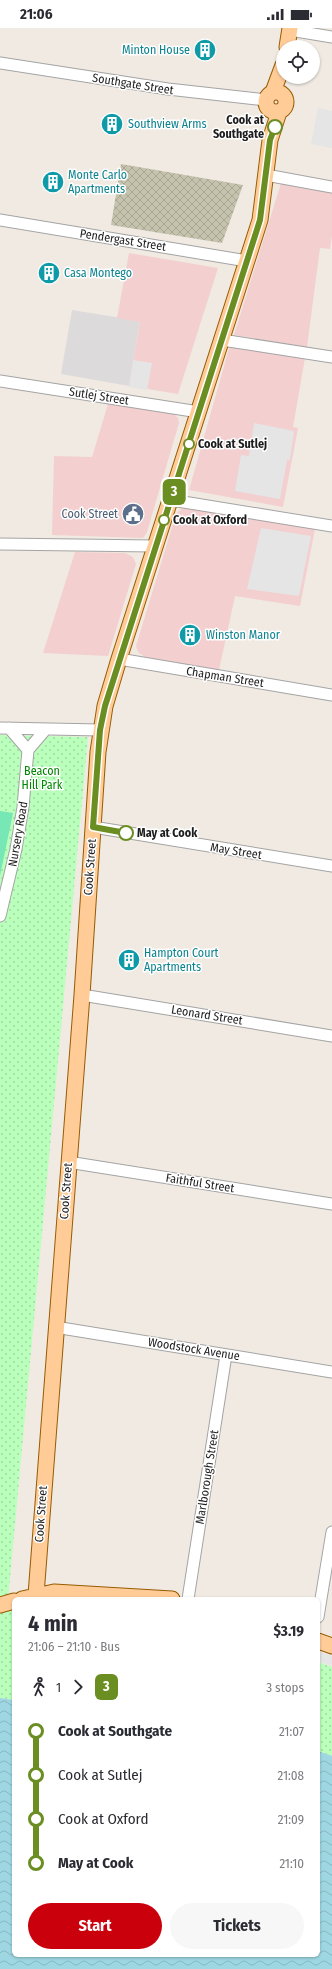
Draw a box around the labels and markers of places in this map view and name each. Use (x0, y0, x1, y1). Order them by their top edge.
building icon: Minton House (192, 37, 218, 63)
place label: Minton House (122, 43, 190, 57)
building icon: Southview Arms (99, 111, 125, 137)
place label: Cook at Southgate (213, 113, 265, 141)
place label: Southview Arms (128, 117, 207, 131)
marker: Cook at Southgate (267, 119, 283, 135)
place label: Monte Carlo Apartments (68, 168, 127, 196)
building icon: Monte Carlo Apartments (40, 169, 66, 195)
building icon: Casa Montego (36, 260, 62, 286)
place label: Casa Montego (64, 266, 132, 280)
place label: Cook at Sutlej (198, 437, 267, 451)
marker: Cook at Sutlej (183, 438, 195, 450)
public building icon: Cook Street (120, 501, 146, 527)
place label: Cook Street (62, 507, 118, 521)
place label: Cook at Oxford (173, 513, 247, 527)
marker: Cook at Oxford (158, 514, 170, 526)
building icon: Winston Manor (177, 622, 203, 648)
place label: Winston Manor (206, 628, 281, 642)
marker: May at Cook (118, 825, 134, 841)
place label: May at Cook (137, 826, 198, 840)
place label: Hampton Court Apartments (144, 946, 219, 974)
building icon: Hampton Court Apartments (116, 947, 142, 973)

